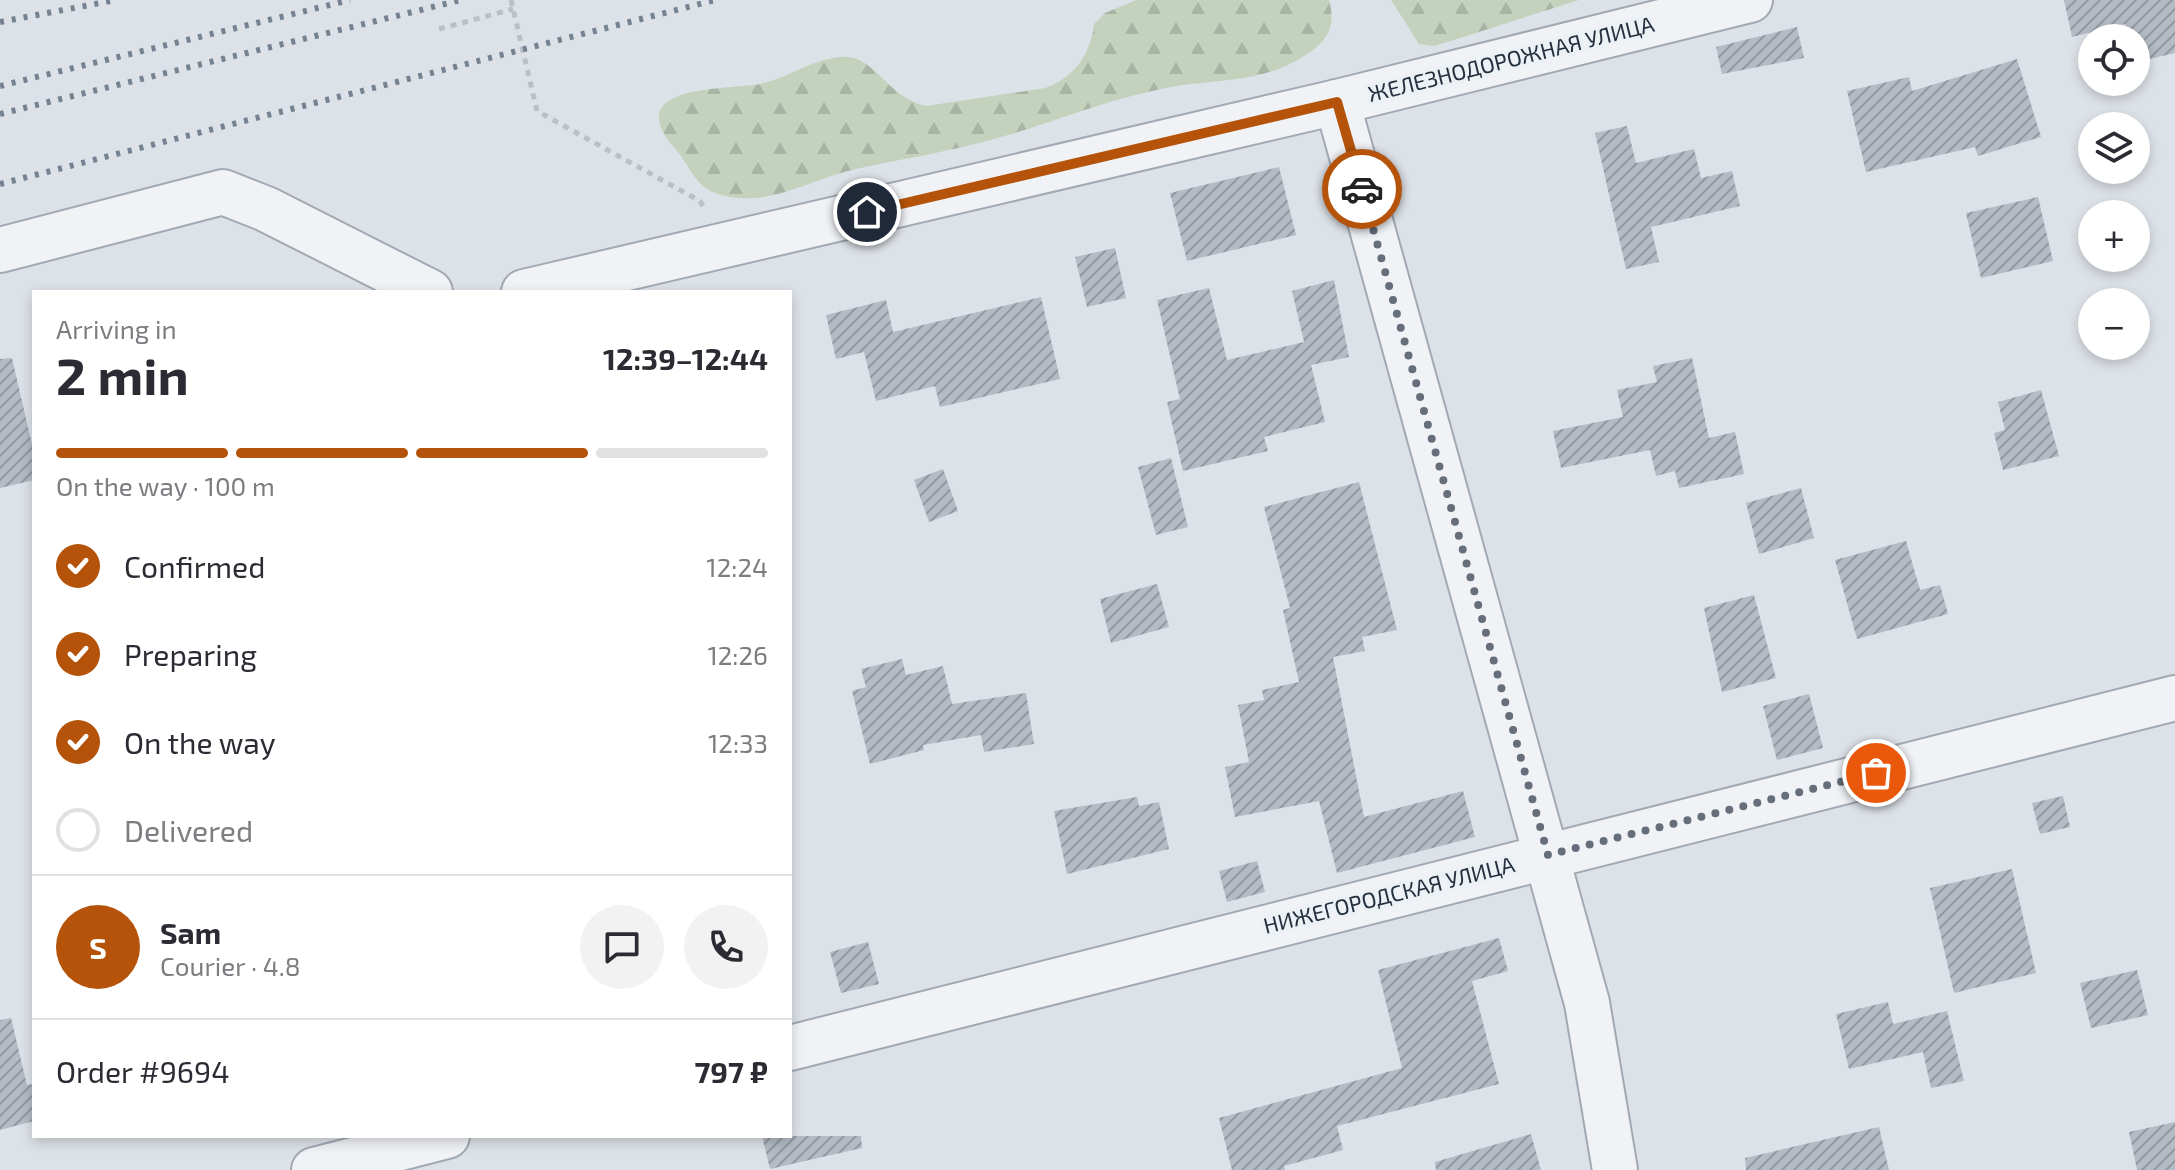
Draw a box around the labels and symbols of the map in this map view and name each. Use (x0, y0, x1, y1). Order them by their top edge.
street label: ЖЕЛЕЗНОДОРОЖНАЯ УЛИЦА (1365, 10, 1657, 106)
courier (1322, 149, 1402, 229)
pin (833, 178, 901, 246)
pin (1842, 739, 1910, 807)
street label: НИЖЕГОРОДСКАЯ УЛИЦА (1260, 850, 1517, 938)

